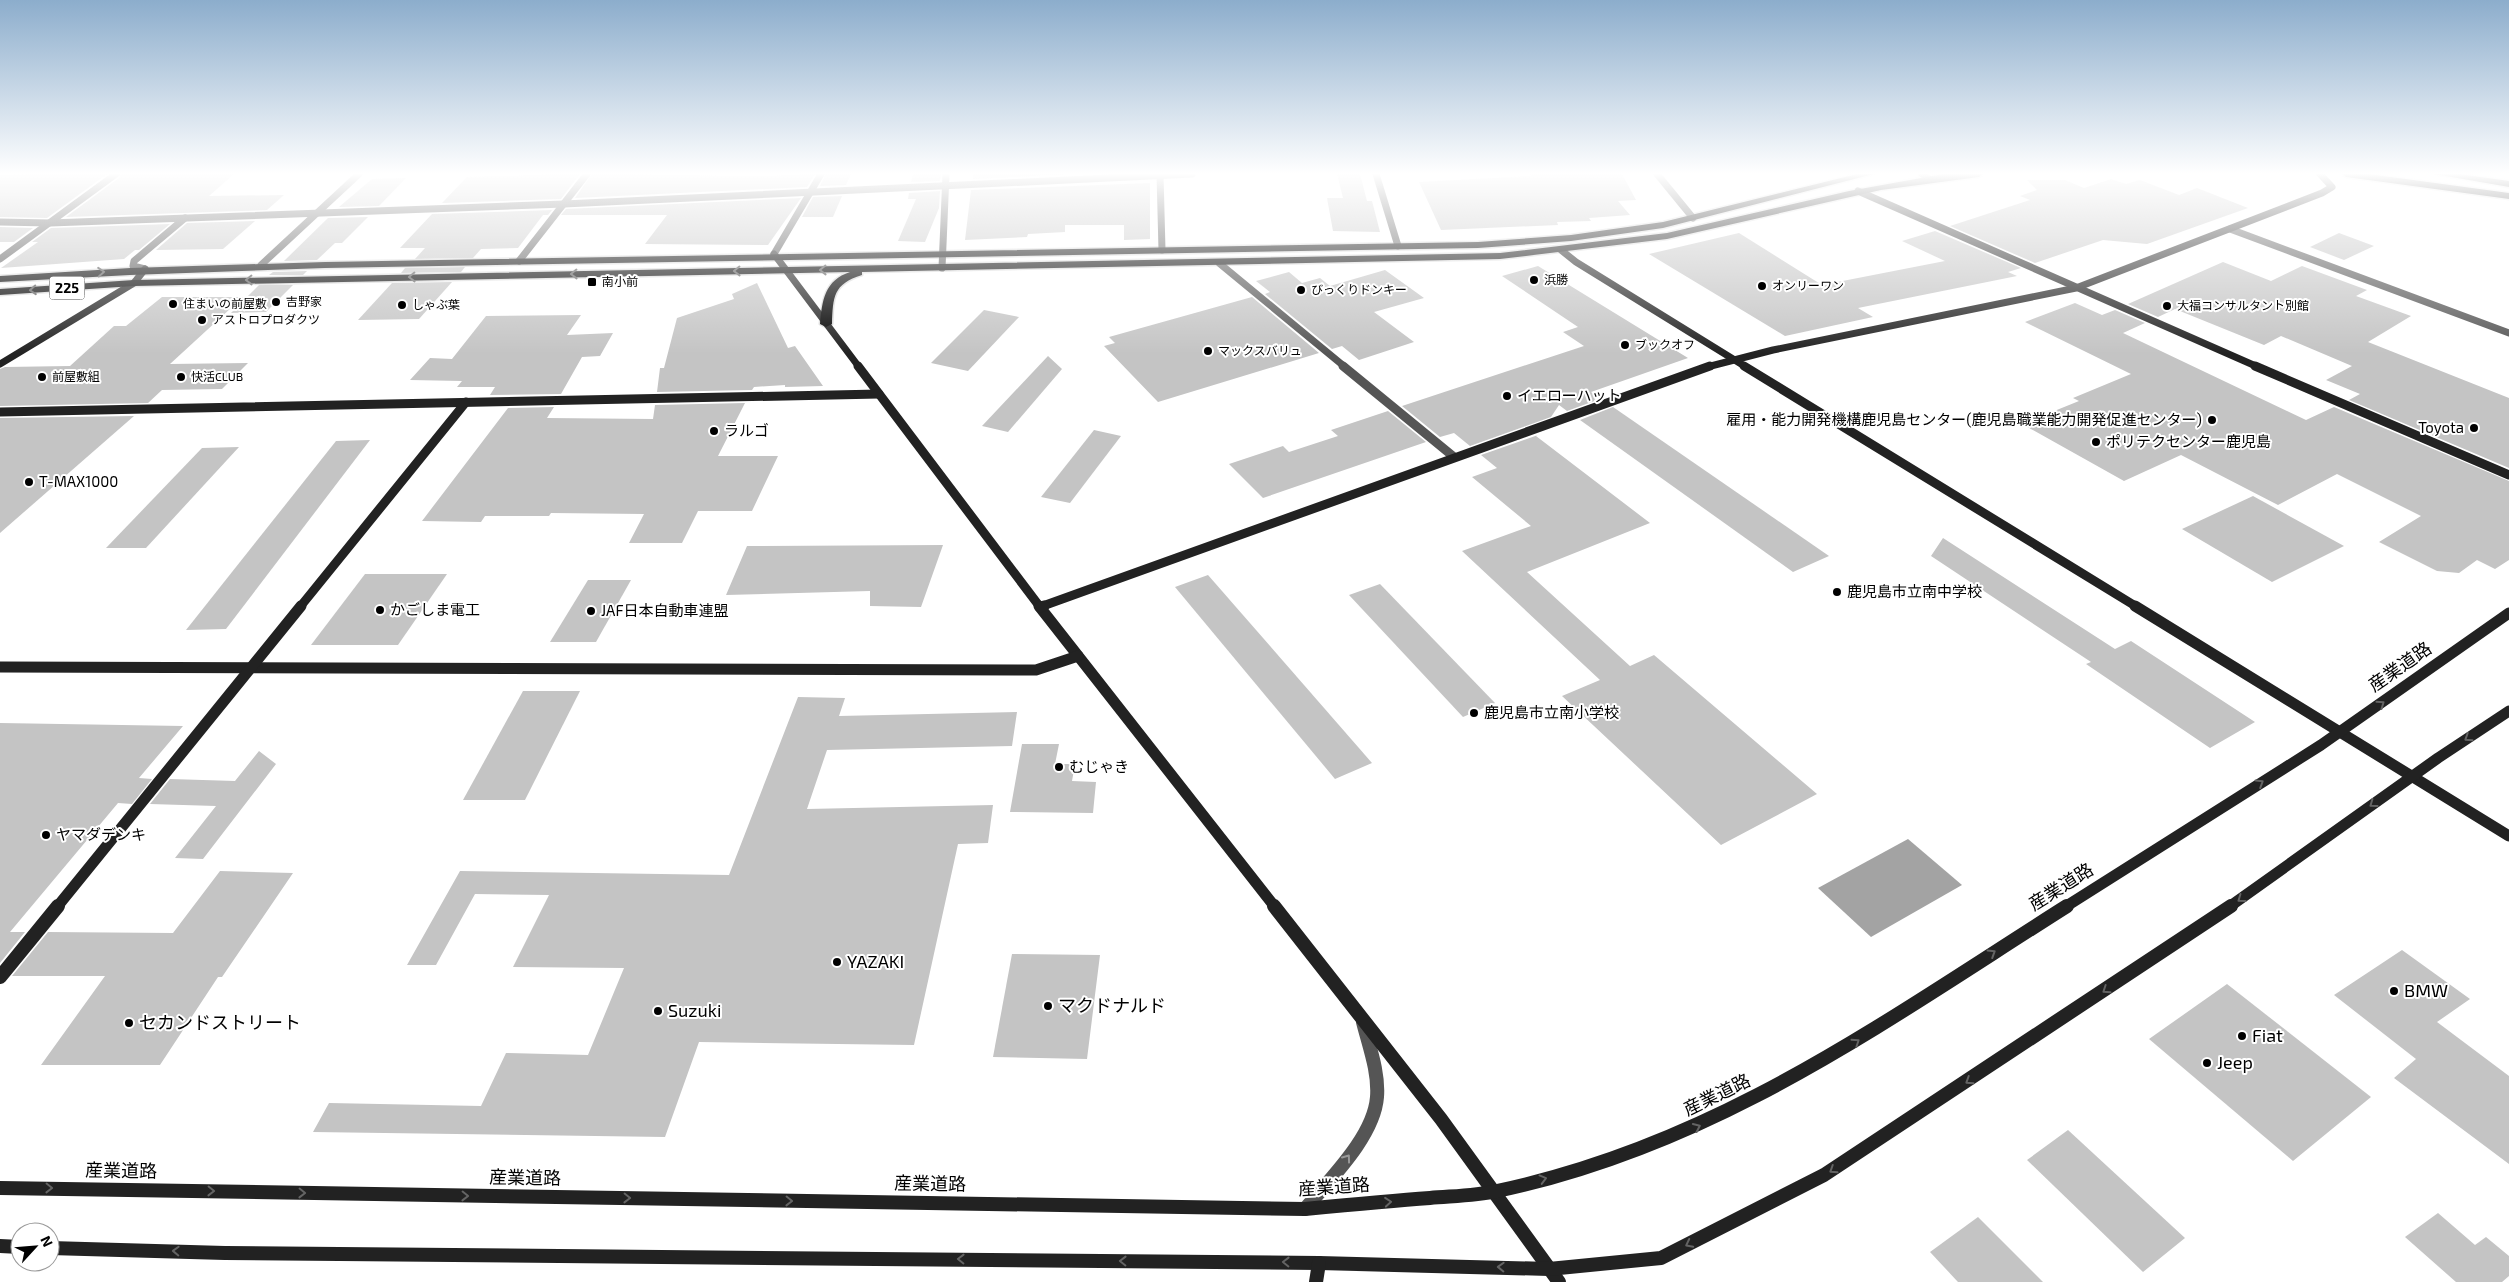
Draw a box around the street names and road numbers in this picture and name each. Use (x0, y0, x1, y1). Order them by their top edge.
road number: 225 (50, 276, 84, 300)
street label: 産業道路 (2364, 637, 2435, 696)
street label: 産業道路 (2024, 858, 2097, 915)
street label: 産業道路 (1679, 1068, 1754, 1120)
street label: 産業道路 (85, 1158, 157, 1182)
street label: 産業道路 (489, 1165, 561, 1189)
street label: 産業道路 (894, 1171, 966, 1195)
street label: 産業道路 (1297, 1173, 1371, 1199)

